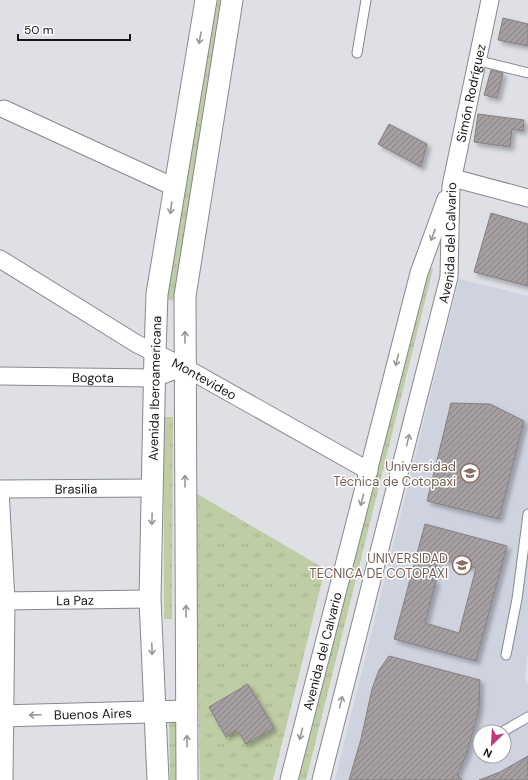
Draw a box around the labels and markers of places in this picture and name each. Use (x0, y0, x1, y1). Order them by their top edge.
place label: Universidad Técnica de Cotopaxi (333, 458, 456, 490)
school or university icon: Universidad Técnica de Cotopaxi (459, 462, 481, 484)
place label: UNIVERSIDAD TECNICA DE COTOPAXI (309, 550, 448, 582)
school or university icon: UNIVERSIDAD TECNICA DE COTOPAXI (451, 554, 473, 576)

